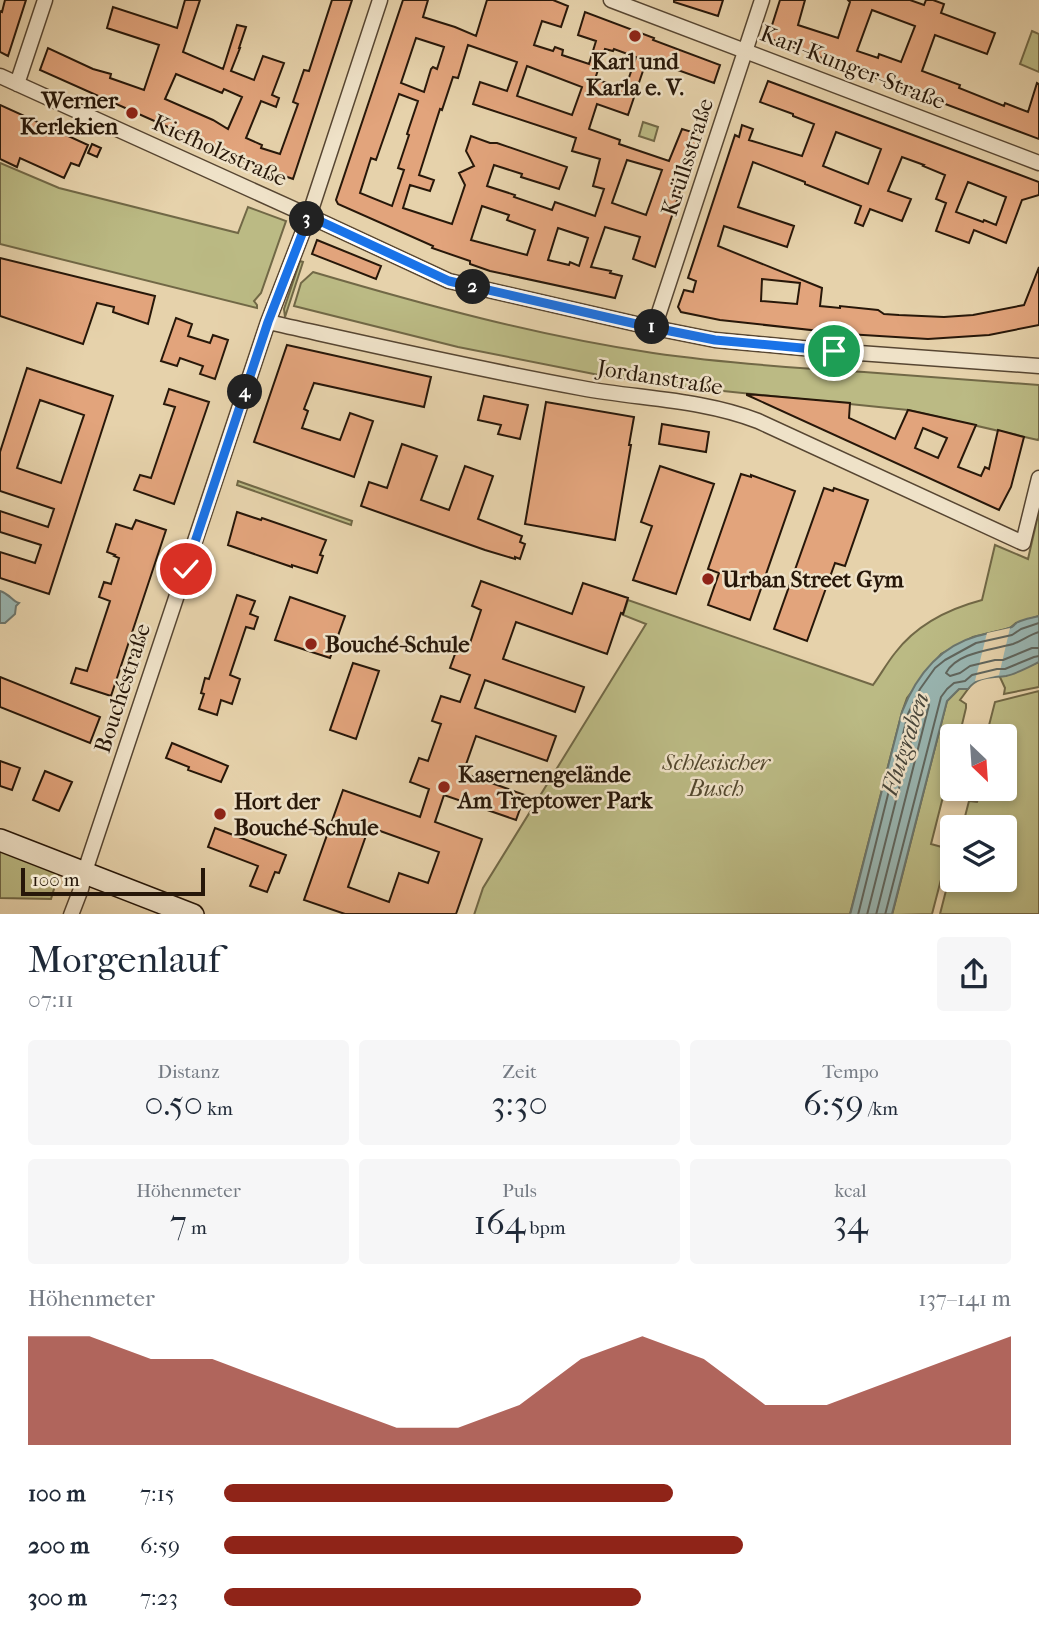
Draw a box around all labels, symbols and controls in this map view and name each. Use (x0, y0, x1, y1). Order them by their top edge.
street label: Karl-Kunger-Straße (756, 20, 949, 115)
marker: Karl und Karla e. V. (627, 28, 643, 44)
place label: Karl und Karla e. V. (586, 48, 684, 101)
place label: Werner Kerlekien (20, 87, 119, 140)
street label: Krüllsstraße (656, 95, 719, 219)
marker: Werner Kerlekien (124, 105, 140, 121)
street label: Kiefholzstraße (148, 109, 291, 192)
pin: 3 (290, 202, 324, 236)
text: 3 (303, 207, 310, 229)
pin: 2 (456, 270, 490, 304)
text: 2 (468, 275, 477, 297)
pin: 1 (634, 310, 670, 344)
text: 1 (648, 315, 655, 337)
pin (804, 321, 864, 381)
icon: arrive (815, 332, 853, 370)
street label: Jordanstraße (593, 354, 725, 401)
pin: 4 (228, 374, 262, 410)
text: 4 (239, 380, 250, 402)
pin (156, 539, 216, 599)
icon: check (167, 550, 205, 588)
place label: Urban Street Gym (721, 566, 905, 593)
marker: Urban Street Gym (700, 571, 716, 587)
street label: Bouchéstraße (89, 620, 156, 756)
place label: Bouché-Schule (325, 631, 470, 658)
marker: Bouché-Schule (303, 636, 319, 652)
water label: Flutgraben (875, 689, 935, 800)
north arrow (940, 724, 1017, 802)
map controls (940, 724, 1017, 892)
park label: Schlesischer Busch (661, 749, 771, 802)
place label: Kasernengelände Am Treptower Park (456, 761, 653, 814)
marker: Kasernengelände Am Treptower Park (436, 779, 452, 795)
place label: Hort der Bouché-Schule (234, 788, 379, 841)
marker: Hort der Bouché-Schule (212, 806, 228, 822)
button: layers (940, 815, 1017, 892)
scale bar (21, 866, 205, 897)
text: 100 m (32, 869, 80, 891)
text: Morgenlauf (28, 937, 221, 982)
button: share (937, 937, 1011, 1011)
text: 07:11 (28, 986, 74, 1013)
text: Distanz (157, 1061, 220, 1083)
text: Zeit (502, 1061, 537, 1083)
text: Tempo (822, 1061, 879, 1083)
text: 0.50 (144, 1083, 203, 1124)
text: 3:30 (491, 1083, 548, 1124)
text: 6:59 (803, 1083, 864, 1124)
text: km (203, 1098, 233, 1120)
text: /km (864, 1098, 898, 1120)
text: Höhenmeter (136, 1180, 241, 1202)
text: Puls (502, 1180, 537, 1202)
text: kcal (835, 1180, 866, 1202)
text: 7 (170, 1202, 187, 1243)
text: 164 (474, 1202, 525, 1243)
text: 34 (833, 1202, 868, 1243)
text: m (187, 1217, 207, 1239)
text: bpm (525, 1217, 565, 1239)
text: Höhenmeter (28, 1285, 155, 1312)
text: 137–141 m (918, 1285, 1011, 1312)
text: 100 m (28, 1480, 86, 1507)
text: 7:15 (140, 1480, 175, 1507)
text: 200 m (28, 1532, 89, 1559)
text: 6:59 (140, 1532, 180, 1559)
text: 300 m (28, 1584, 87, 1611)
text: 7:23 (140, 1584, 178, 1611)

